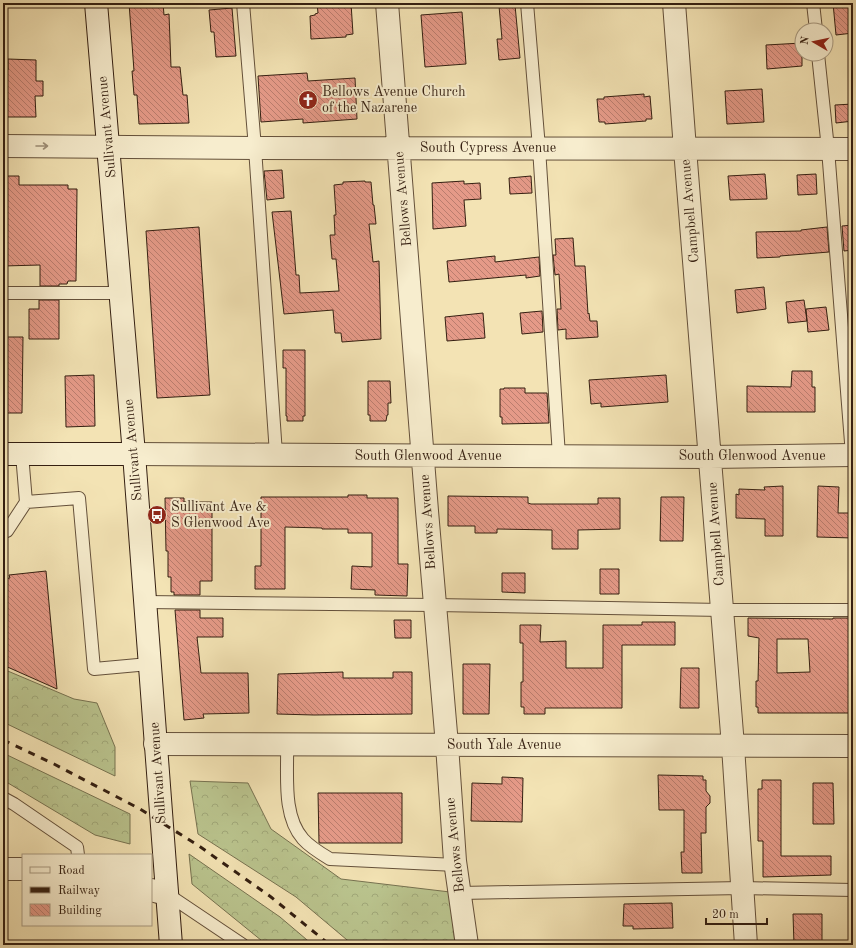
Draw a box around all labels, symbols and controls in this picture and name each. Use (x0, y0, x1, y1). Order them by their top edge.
north arrow (794, 22, 834, 62)
text: N (800, 35, 812, 46)
street label: Sullivant Avenue (96, 75, 118, 179)
place label: Bellows Avenue Church of the Nazarene (322, 85, 466, 115)
church icon: Bellows Avenue Church of the Nazarene (297, 89, 319, 111)
street label: South Cypress Avenue (420, 141, 556, 155)
one-way arrow (35, 142, 48, 150)
street label: Bellows Avenue (392, 151, 414, 247)
street label: Campbell Avenue (678, 158, 702, 264)
street label: Sullivant Avenue (122, 398, 144, 502)
street label: South Glenwood Avenue (354, 449, 502, 463)
street label: South Glenwood Avenue (678, 449, 826, 463)
street label: Bellows Avenue (418, 474, 438, 570)
street label: Campbell Avenue (705, 482, 727, 586)
place label: Sullivant Ave & S Glenwood Ave (171, 500, 270, 530)
bus stop icon: Sullivant Ave & S Glenwood Ave (146, 504, 168, 526)
street label: Sullivant Avenue (147, 722, 169, 824)
street label: South Yale Avenue (447, 738, 561, 752)
street label: Bellows Avenue (443, 797, 467, 893)
legend (22, 854, 152, 926)
text: Road (58, 865, 85, 877)
text: Railway (58, 885, 101, 897)
scale bar (706, 900, 767, 926)
text: Building (58, 905, 102, 917)
text: 20 m (712, 909, 739, 921)

